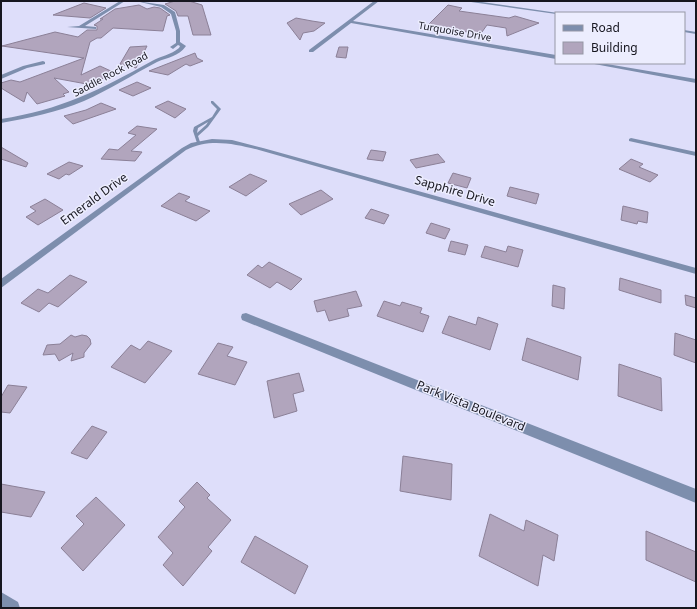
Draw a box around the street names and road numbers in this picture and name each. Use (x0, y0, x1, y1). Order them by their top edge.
street label: Turquoise Drive (417, 18, 493, 44)
street label: Saddle Rock Road (70, 48, 150, 100)
street label: Emerald Drive (57, 168, 131, 229)
street label: Sapphire Drive (413, 171, 498, 210)
street label: Park Vista Boulevard (414, 376, 528, 435)

